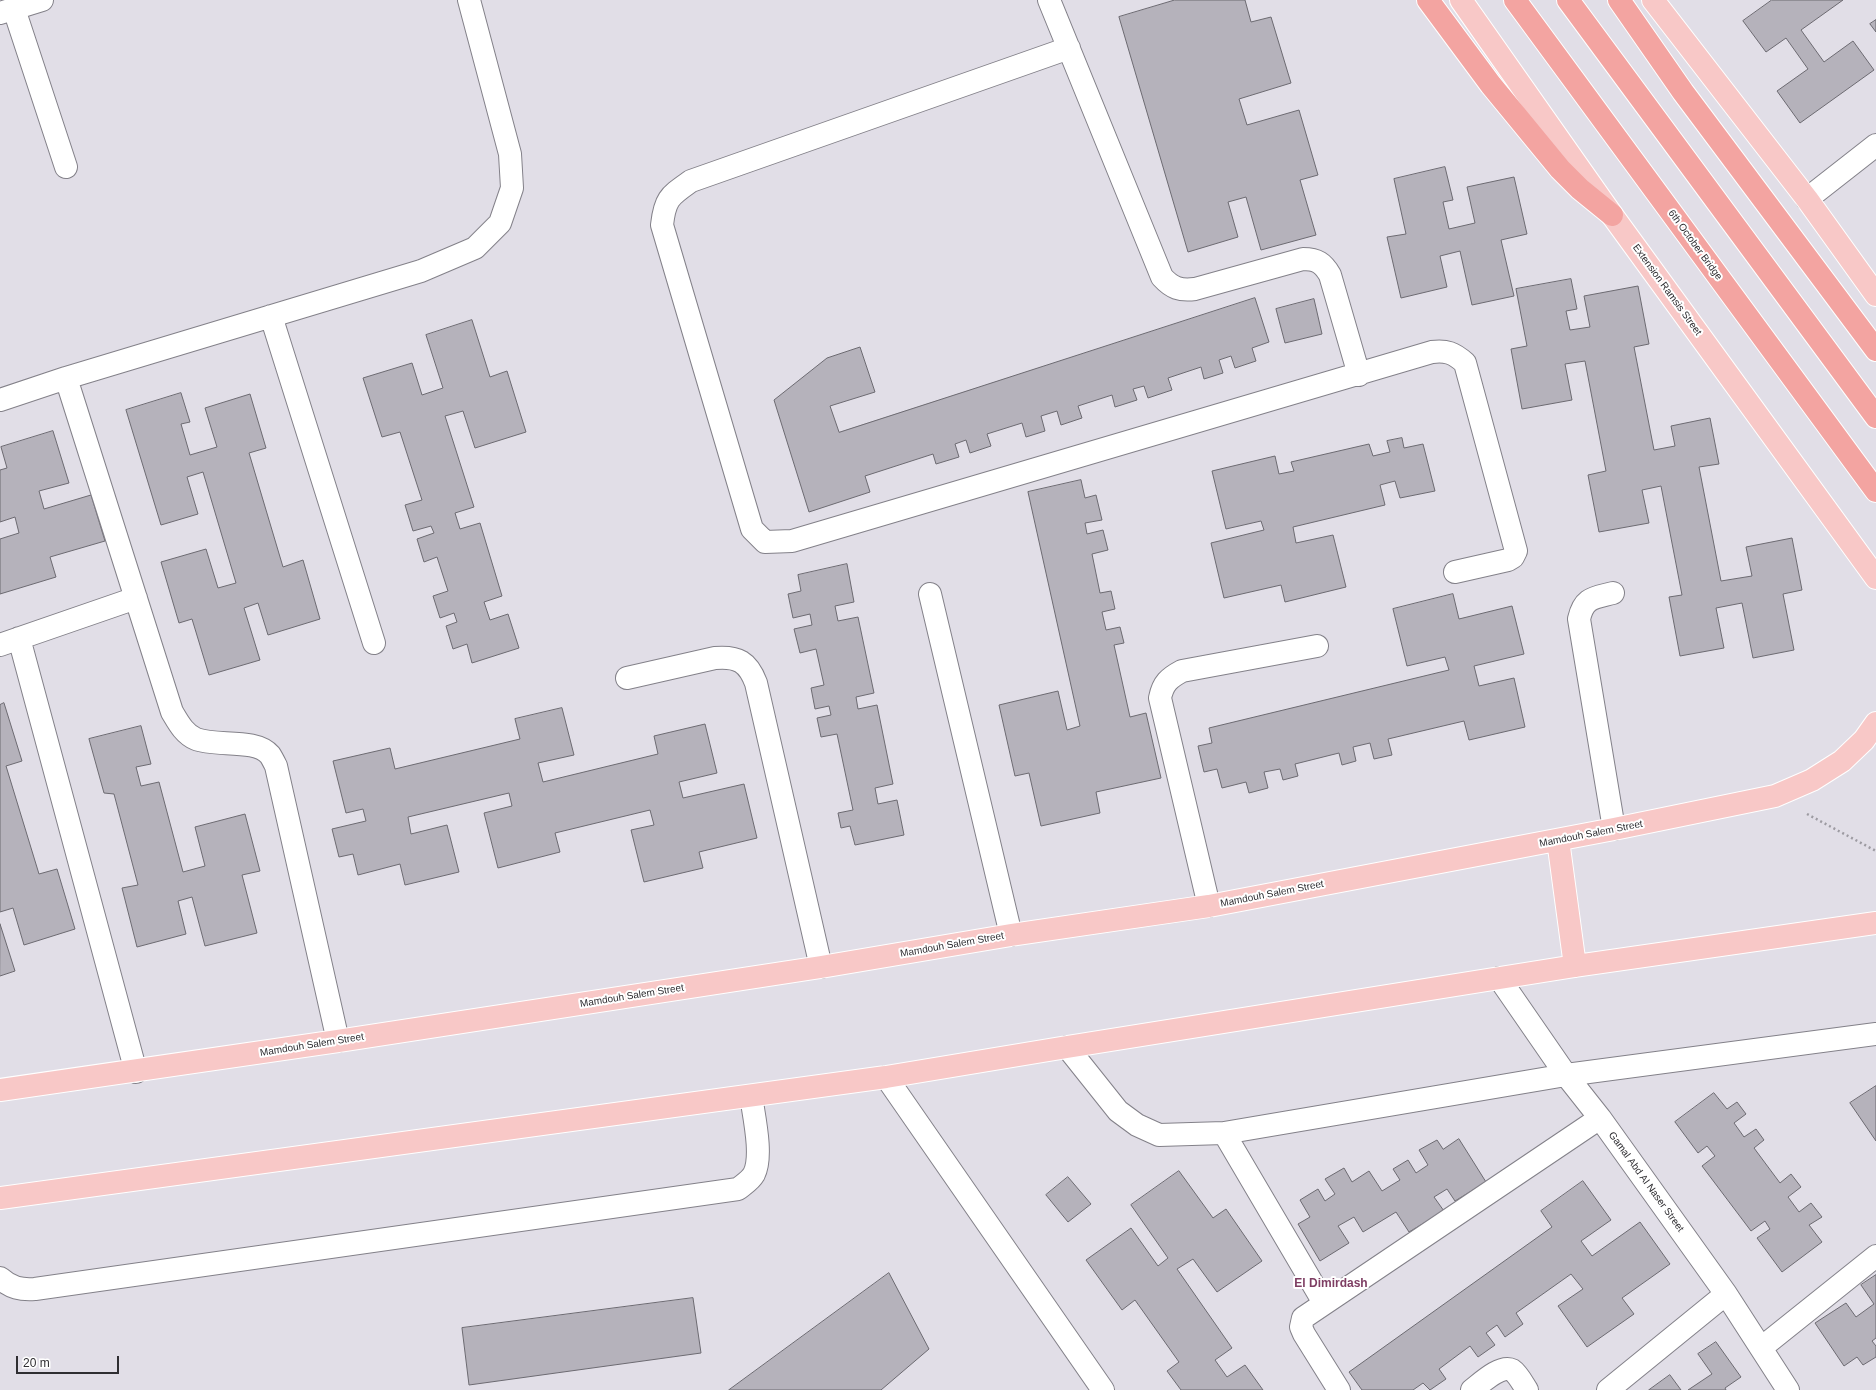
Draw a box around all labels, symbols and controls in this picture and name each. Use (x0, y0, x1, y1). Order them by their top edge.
street label: 6th October Bridge (1665, 208, 1725, 282)
street label: Extension Ramsis Street (1630, 242, 1704, 338)
street label: Mamdouh Salem Street (1538, 818, 1644, 850)
street label: Mamdouh Salem Street (1219, 878, 1325, 910)
street label: Mamdouh Salem Street (899, 930, 1005, 960)
street label: Mamdouh Salem Street (579, 982, 685, 1010)
street label: Mamdouh Salem Street (259, 1031, 365, 1059)
street label: Gamal Abd Al Naser Street (1606, 1130, 1686, 1234)
district label: El Dimirdash (1294, 1277, 1368, 1291)
scale bar (18, 1348, 121, 1374)
text: 20 m (23, 1356, 50, 1370)

